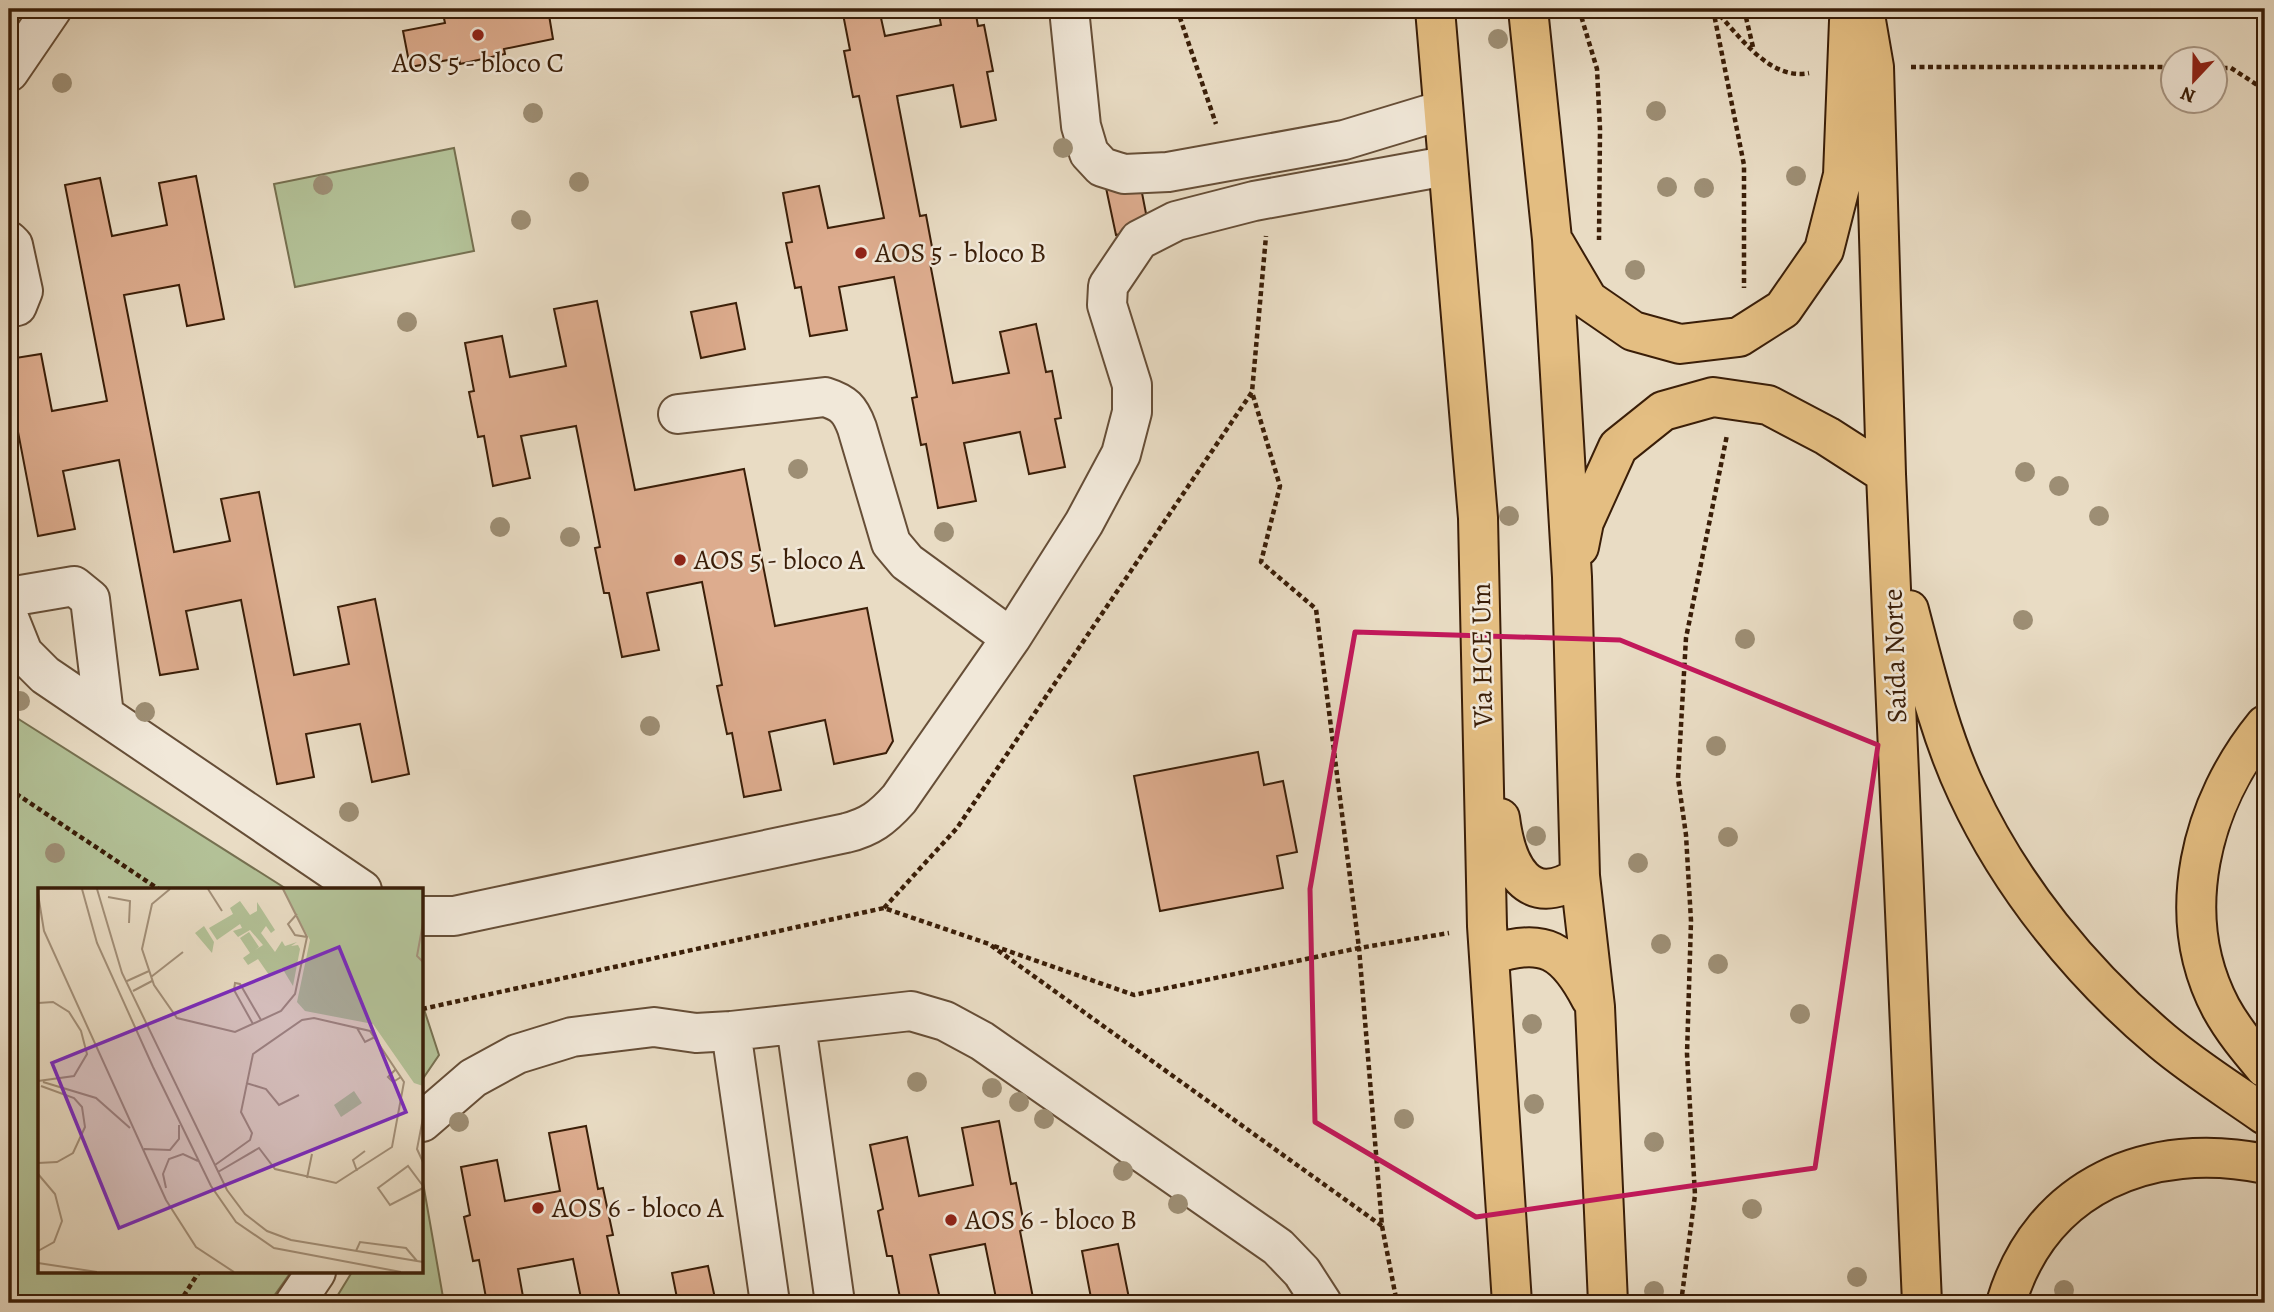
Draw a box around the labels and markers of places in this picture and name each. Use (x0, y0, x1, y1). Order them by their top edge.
marker: AOS 5 - bloco C (470, 27, 486, 43)
place label: AOS 5 - bloco C (391, 44, 564, 82)
place label: AOS 5 - bloco B (874, 234, 1046, 272)
marker: AOS 5 - bloco B (853, 245, 869, 261)
place label: AOS 5 - bloco A (693, 541, 865, 579)
marker: AOS 5 - bloco A (672, 552, 688, 568)
place label: AOS 6 - bloco A (551, 1189, 724, 1227)
marker: AOS 6 - bloco A (530, 1200, 546, 1216)
place label: AOS 6 - bloco B (964, 1201, 1137, 1239)
marker: AOS 6 - bloco B (943, 1212, 959, 1228)

